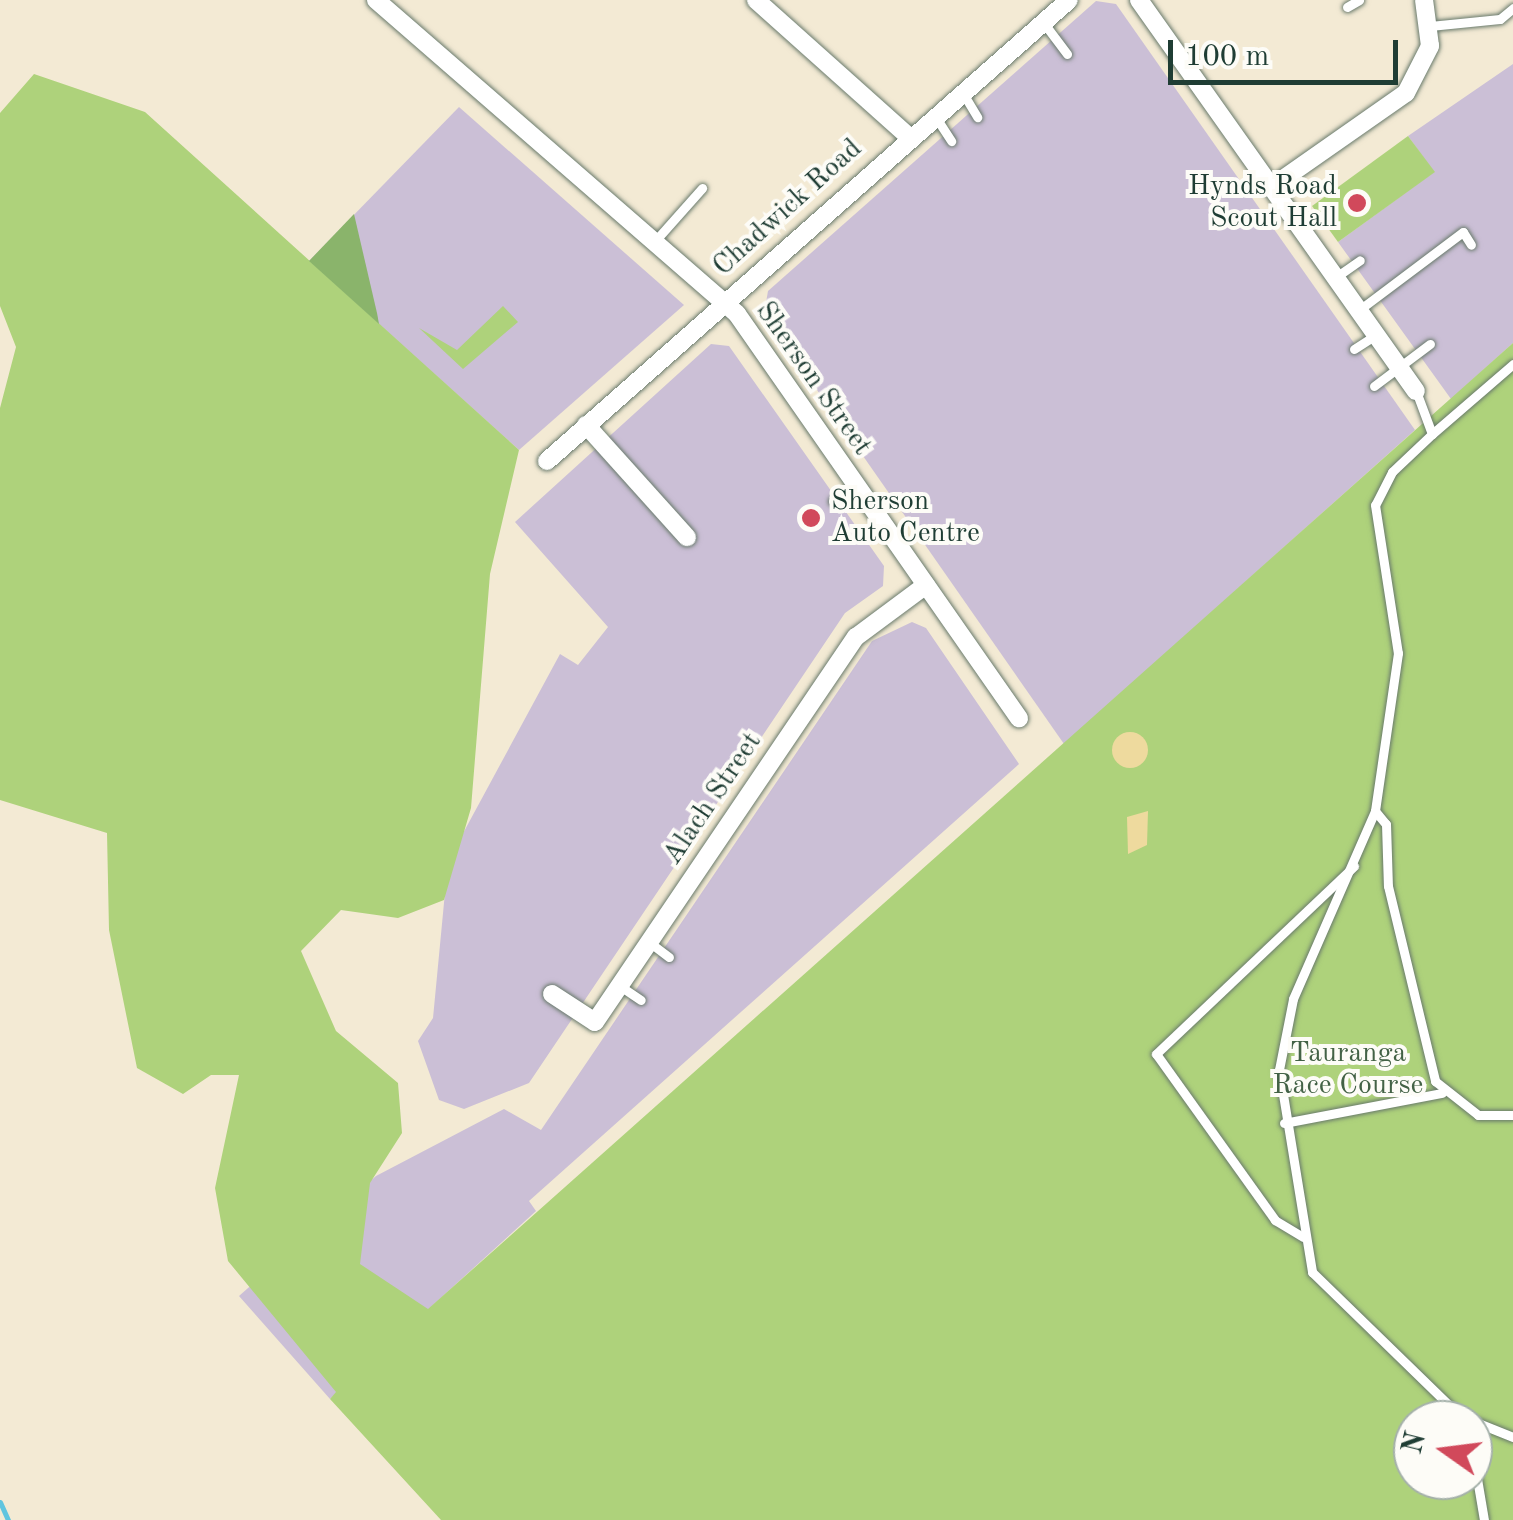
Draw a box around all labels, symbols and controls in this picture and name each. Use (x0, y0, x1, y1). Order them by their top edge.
scale bar (1173, 20, 1403, 82)
text: 100 m (1185, 42, 1269, 72)
street label: Chadwick Road (707, 132, 869, 284)
place label: Hynds Road Scout Hall (1188, 170, 1337, 236)
marker: Hynds Road Scout Hall (1346, 192, 1368, 214)
street label: Sherson Street (748, 296, 878, 462)
place label: Sherson Auto Centre (831, 485, 980, 551)
marker: Sherson Auto Centre (800, 507, 822, 529)
street label: Alach Street (656, 726, 770, 872)
park label: Tauranga Race Course (1273, 1037, 1423, 1103)
north arrow (1393, 1400, 1493, 1500)
text: N (1400, 1429, 1432, 1457)

